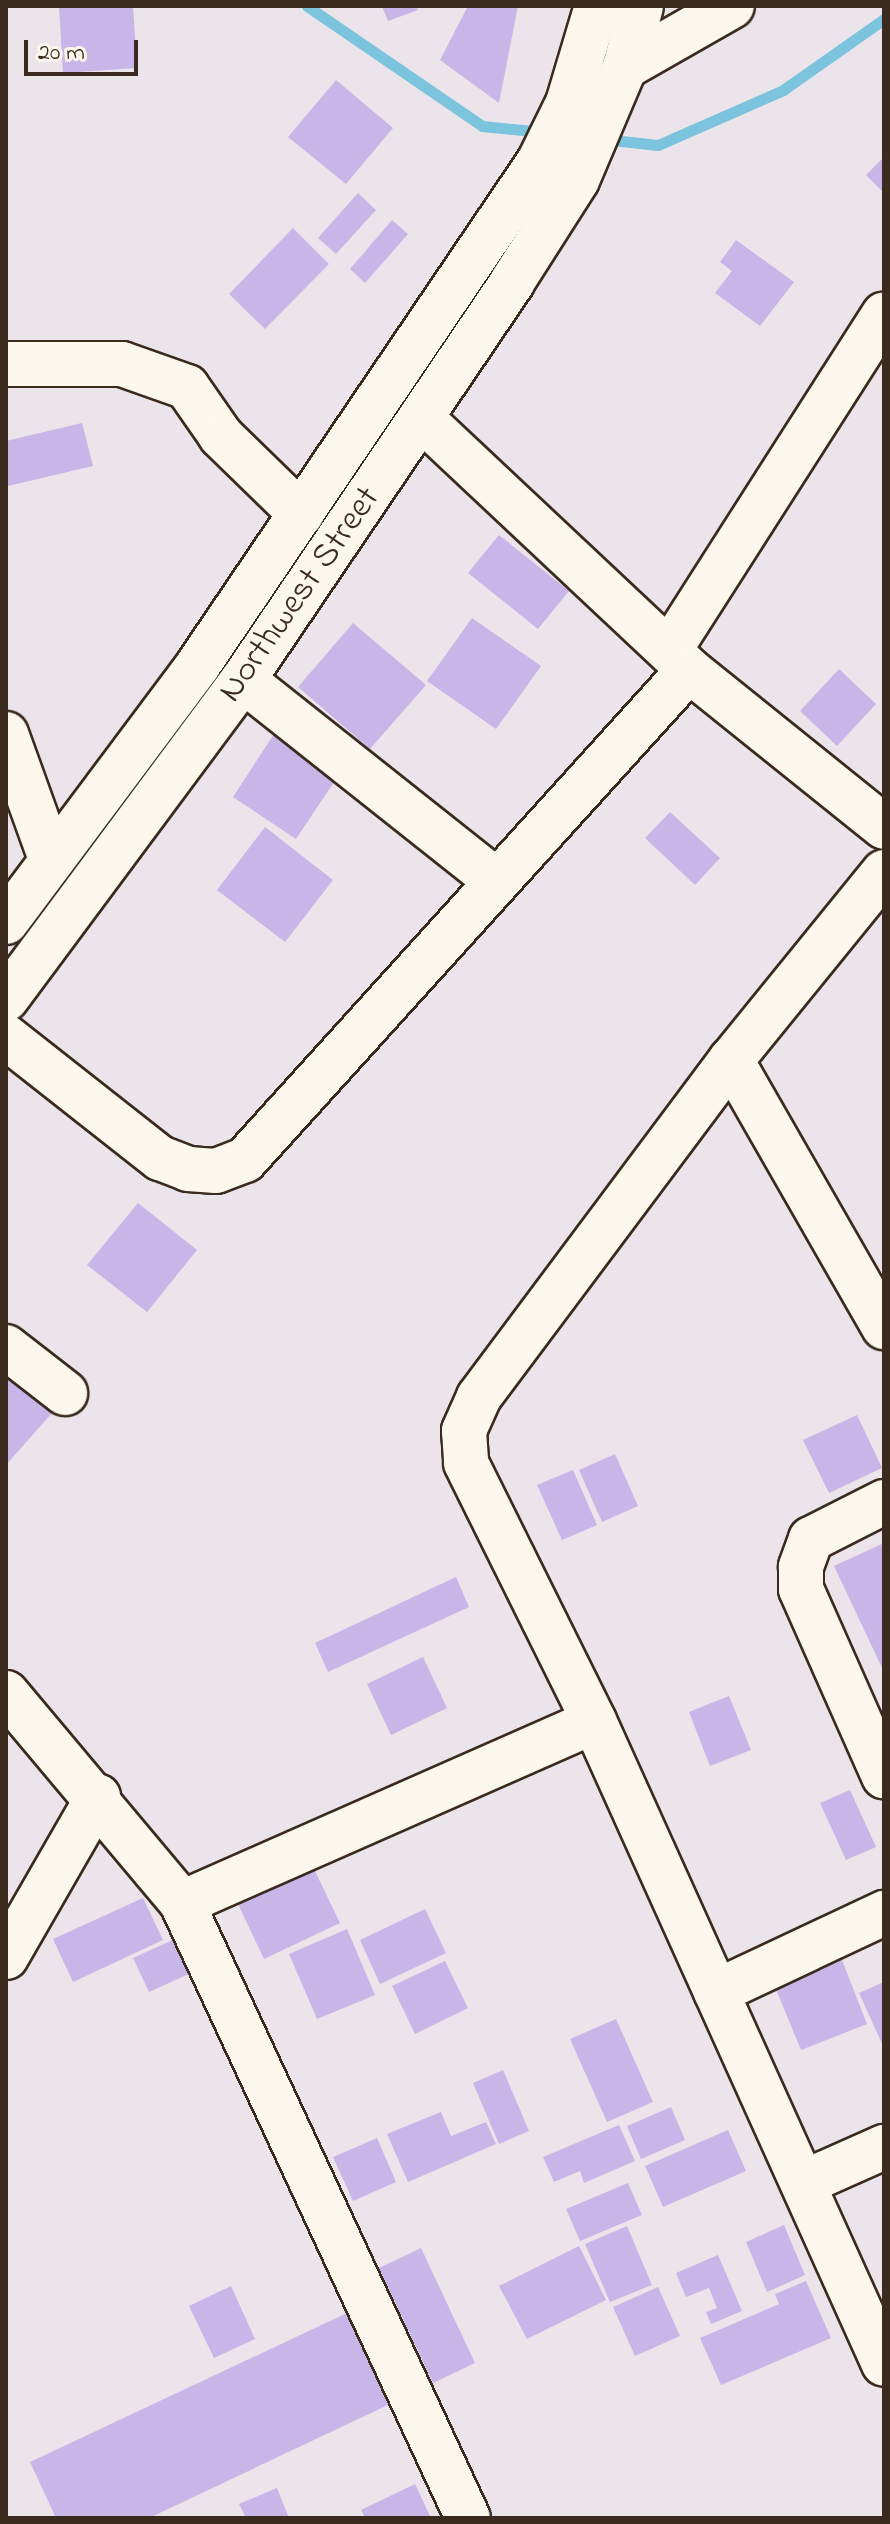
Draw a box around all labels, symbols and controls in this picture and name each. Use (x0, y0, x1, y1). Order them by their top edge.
scale bar (28, 24, 142, 74)
text: 20 m (38, 36, 85, 71)
street label: Northwest Street (210, 479, 390, 711)

